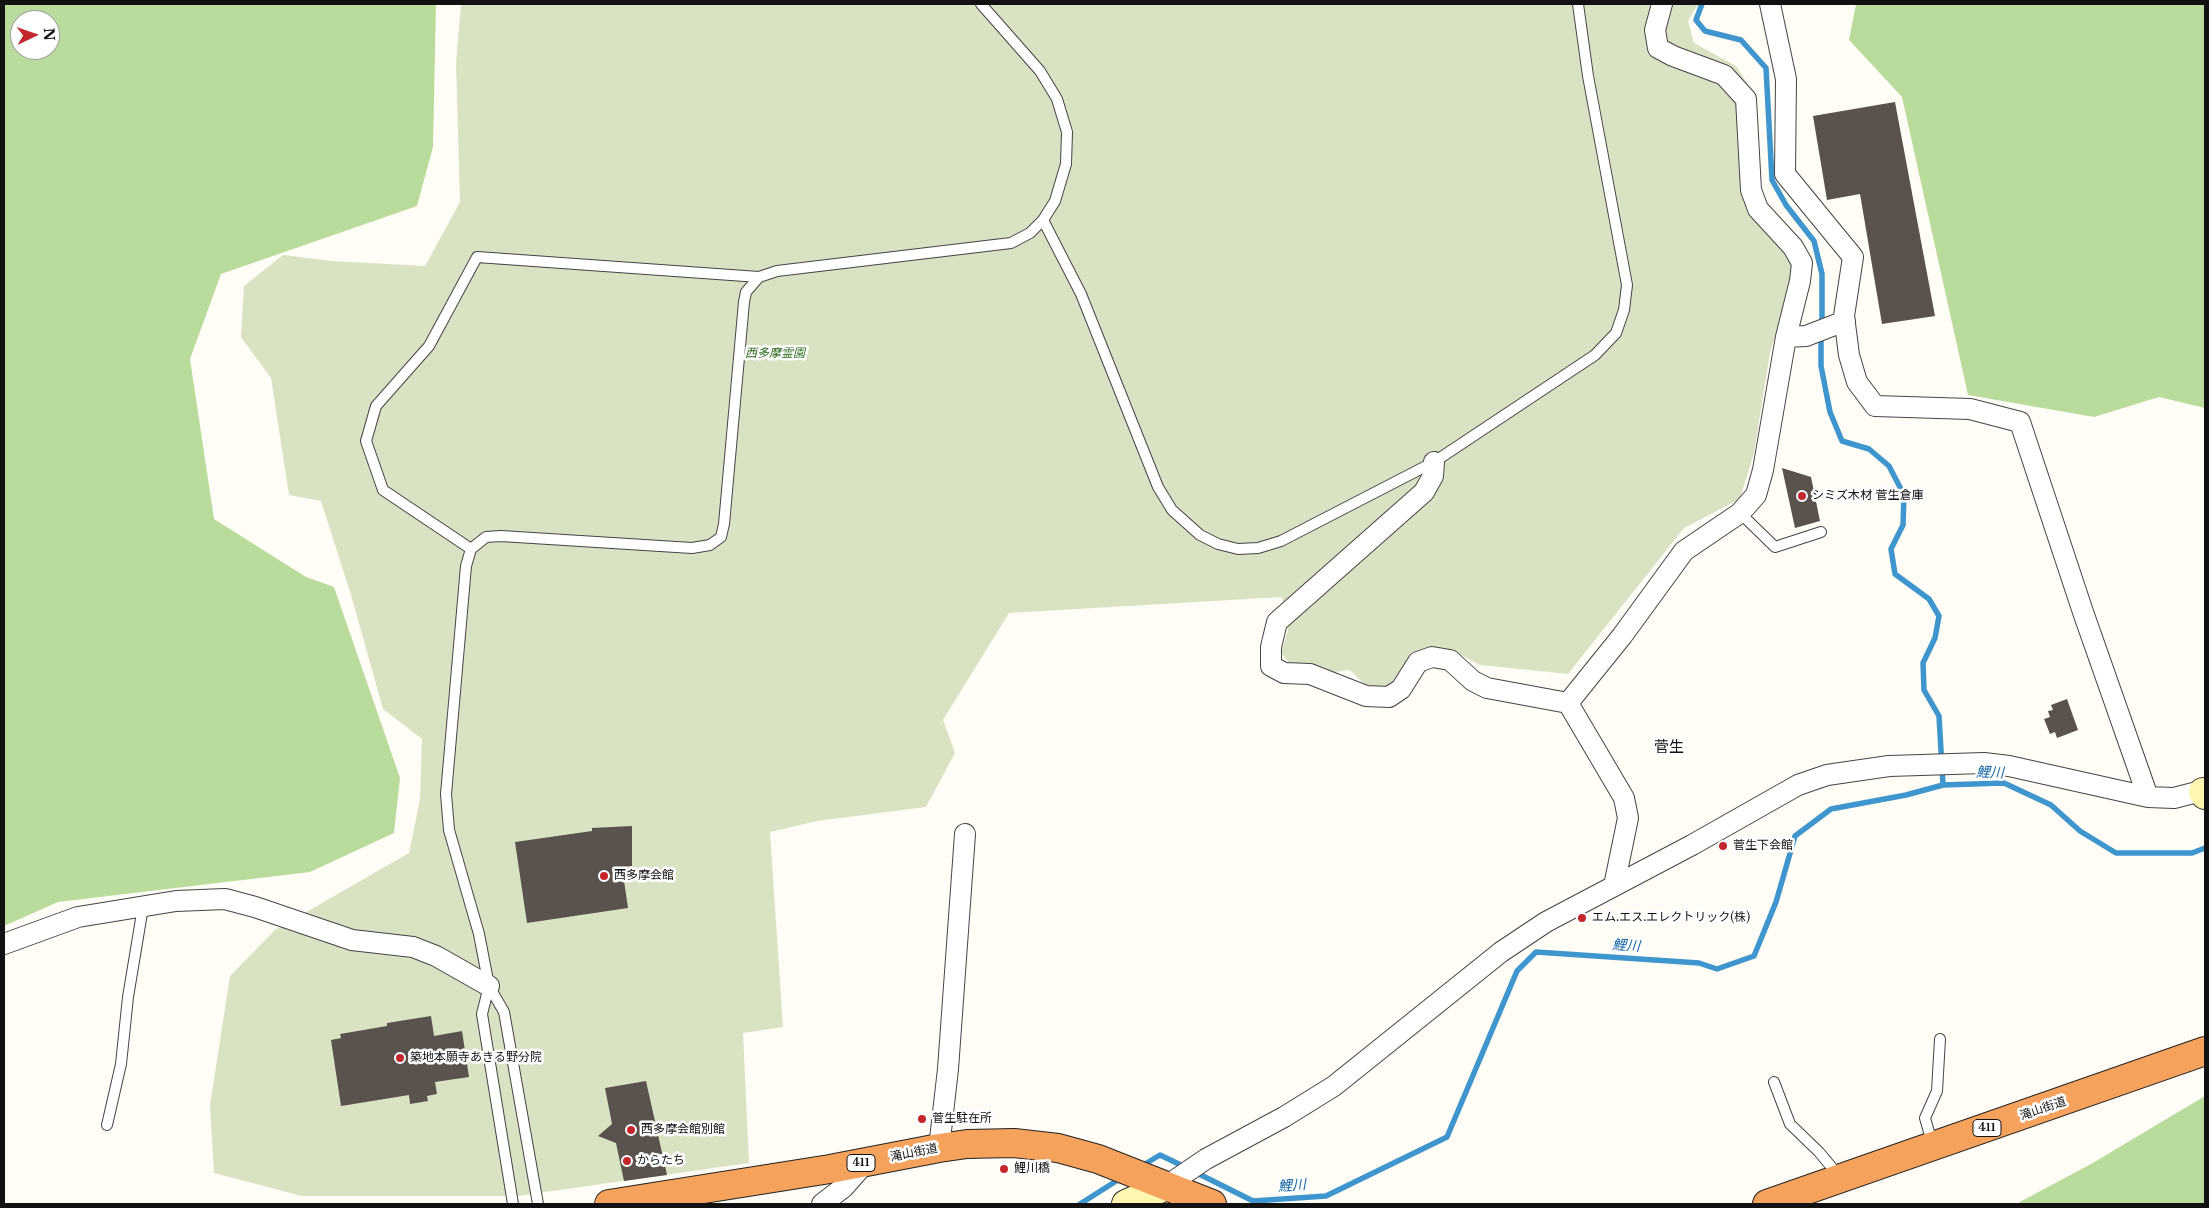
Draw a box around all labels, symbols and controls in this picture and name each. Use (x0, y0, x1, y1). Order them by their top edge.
north arrow (10, 10, 60, 60)
text: N (40, 27, 58, 41)
park label: 西多摩霊園 (745, 347, 805, 361)
place label: シミズ木材 菅生倉庫 (1812, 489, 1923, 503)
marker: シミズ木材 菅生倉庫 (1796, 490, 1808, 502)
district label: 菅生 (1654, 739, 1684, 757)
water label: 鯉川 (1976, 764, 2004, 782)
place label: 菅生下会館 (1733, 839, 1793, 853)
marker: 菅生下会館 (1717, 840, 1729, 852)
place label: 西多摩会館 (614, 869, 674, 883)
marker: 西多摩会館 (598, 870, 610, 882)
place label: エム.エス.エレクトリック(株) (1592, 911, 1750, 925)
marker: エム.エス.エレクトリック(株) (1576, 912, 1588, 924)
water label: 鯉川 (1611, 937, 1641, 955)
place label: 築地本願寺あきる野分院 (410, 1051, 542, 1065)
marker: 築地本願寺あきる野分院 (394, 1052, 406, 1064)
street label: 滝山街道 (2018, 1094, 2068, 1124)
place label: 菅生駐在所 (932, 1112, 992, 1126)
marker: 菅生駐在所 (916, 1113, 928, 1125)
road number: 411 (1973, 1120, 2001, 1136)
place label: 西多摩会館別館 (641, 1123, 725, 1137)
marker: 西多摩会館別館 (625, 1124, 637, 1136)
street label: 滝山街道 (889, 1141, 939, 1165)
place label: からたち (637, 1154, 685, 1168)
road number: 411 (847, 1154, 875, 1172)
marker: からたち (621, 1155, 633, 1167)
place label: 鯉川橋 (1014, 1162, 1050, 1176)
marker: 鯉川橋 (998, 1163, 1010, 1175)
water label: 鯉川 (1277, 1177, 1307, 1195)

